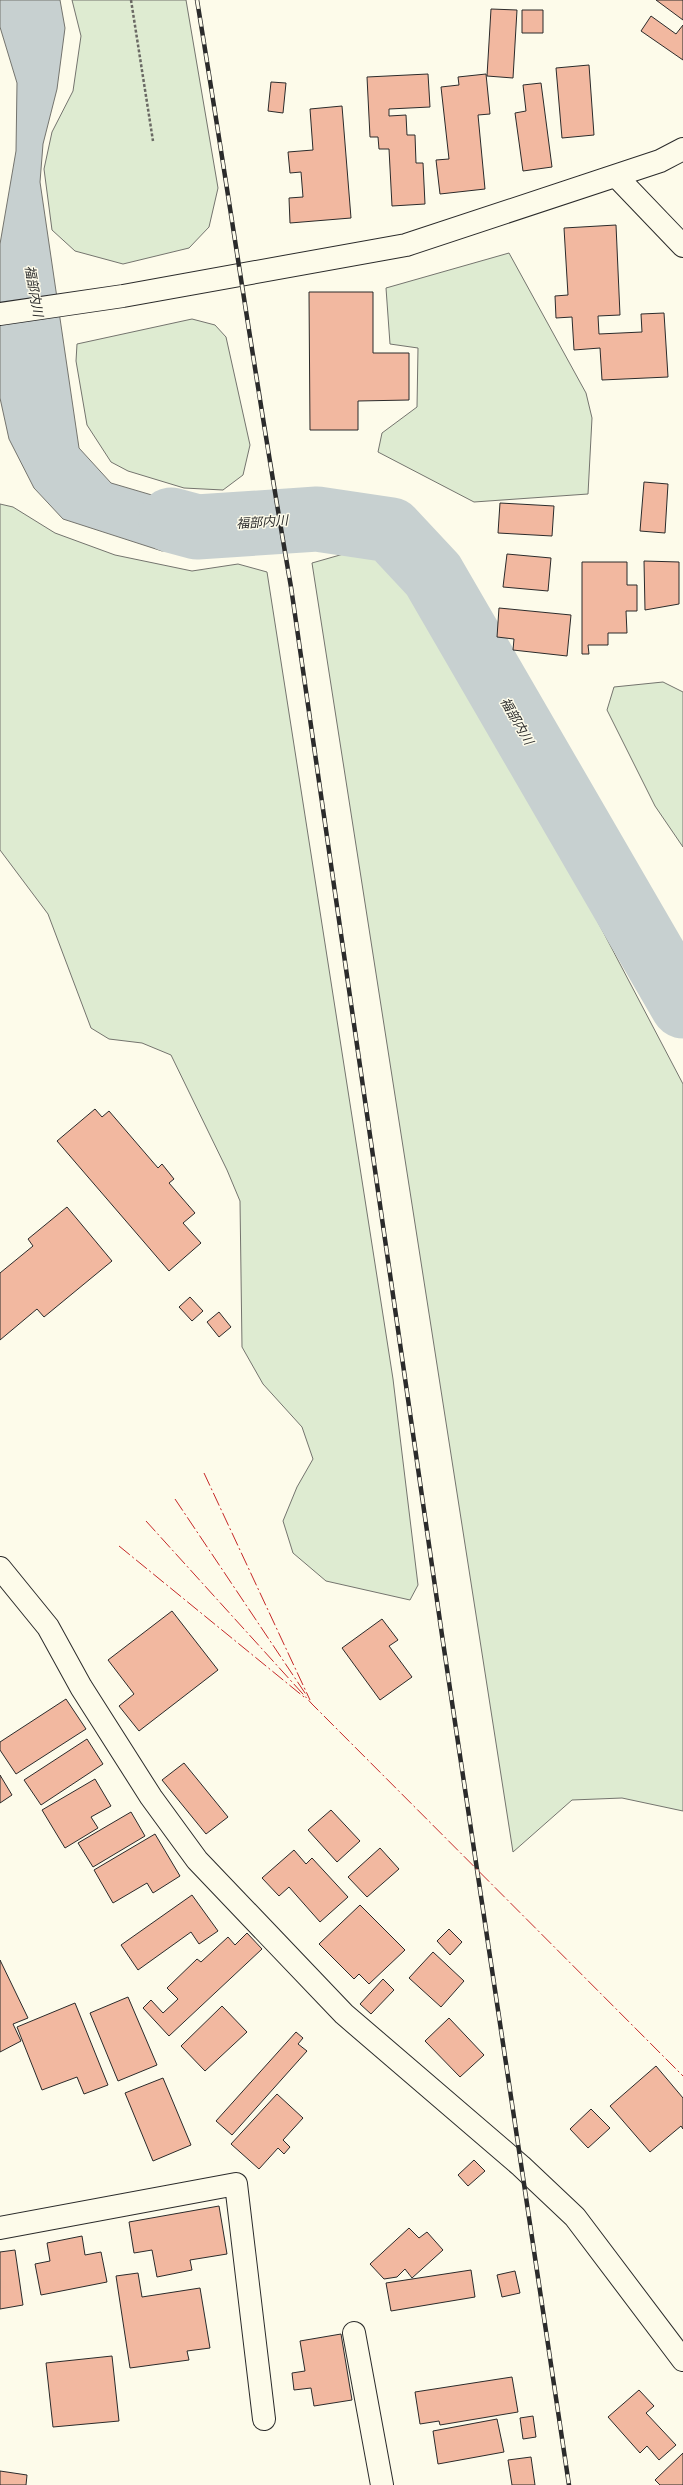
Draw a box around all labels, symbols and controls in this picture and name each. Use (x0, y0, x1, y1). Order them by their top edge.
water label: 福部内川 (22, 264, 46, 320)
water label: 福部内川 (236, 513, 290, 531)
water label: 福部内川 (498, 695, 537, 749)

